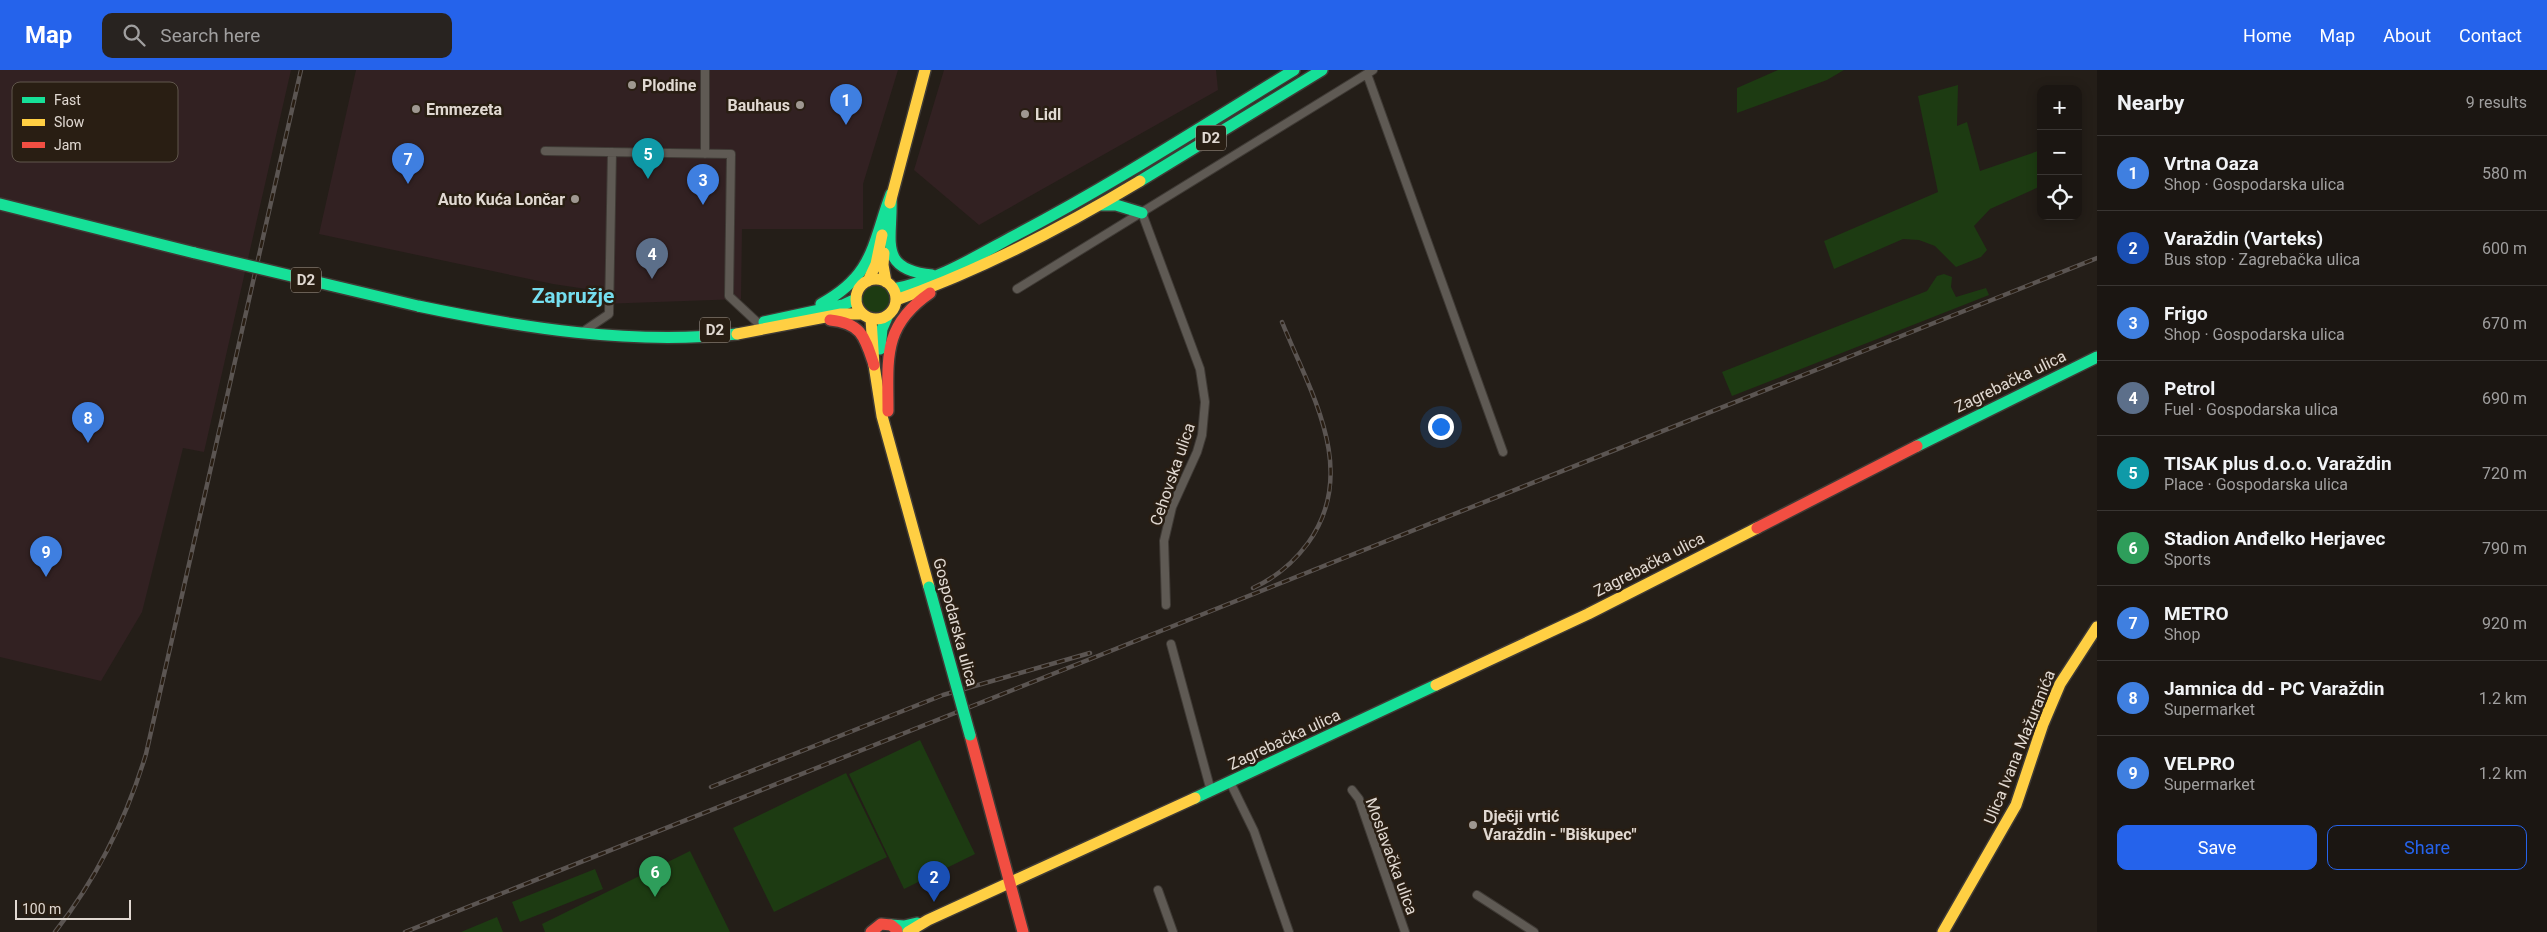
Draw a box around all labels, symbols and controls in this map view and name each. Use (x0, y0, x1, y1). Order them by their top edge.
search box (102, 13, 452, 58)
text: Map (25, 21, 72, 49)
icon: search (120, 21, 148, 49)
text: Search here (160, 24, 260, 47)
text: Home (2243, 25, 2292, 46)
text: Map (2320, 25, 2355, 46)
text: About (2383, 25, 2431, 46)
text: Contact (2459, 25, 2522, 46)
place label: Plodine (642, 76, 697, 95)
marker: Plodine (626, 79, 638, 91)
legend (12, 82, 178, 162)
pin: 1 (830, 84, 862, 125)
map controls (2037, 85, 2082, 220)
button: + (2037, 85, 2082, 130)
text: Nearby (2117, 91, 2184, 115)
text: Fast (54, 92, 81, 108)
text: 9 results (2466, 93, 2527, 112)
place label: Bauhaus (728, 96, 790, 115)
marker: Bauhaus (794, 99, 806, 111)
place label: Emmezeta (426, 100, 502, 119)
marker: Emmezeta (410, 103, 422, 115)
place label: Lidl (1035, 105, 1061, 124)
marker: Lidl (1019, 108, 1031, 120)
text: Slow (54, 114, 85, 130)
road number: D2 (1196, 126, 1226, 150)
button: − (2037, 130, 2082, 175)
text: Jam (54, 137, 82, 153)
pin: 5 (632, 138, 664, 179)
pin: 7 (392, 143, 424, 184)
text: Vrtna Oaza (2164, 152, 2259, 175)
pin: 3 (687, 164, 719, 205)
text: 1 (2128, 164, 2138, 183)
text: 580 m (2482, 164, 2527, 183)
button: locate (2037, 175, 2082, 220)
text: Shop · Gospodarska ulica (2164, 175, 2345, 194)
place label: Auto Kuća Lončar (438, 190, 565, 209)
marker: Auto Kuća Lončar (569, 193, 581, 205)
text: Varaždin (Varteks) (2164, 227, 2323, 250)
pin: 4 (636, 238, 668, 279)
text: 2 (2128, 239, 2138, 258)
text: 600 m (2482, 239, 2527, 258)
text: Bus stop · Zagrebačka ulica (2164, 250, 2360, 269)
road number: D2 (291, 268, 321, 292)
district label: Zapružje (532, 284, 614, 308)
text: Frigo (2164, 302, 2208, 325)
text: 3 (2128, 314, 2138, 333)
text: 670 m (2482, 314, 2527, 333)
road number: D2 (700, 318, 730, 342)
text: Shop · Gospodarska ulica (2164, 325, 2345, 344)
street label: Zagrebačka ulica (1951, 346, 2069, 417)
text: Petrol (2164, 377, 2215, 400)
text: 4 (2128, 389, 2138, 408)
text: 690 m (2482, 389, 2527, 408)
text: Fuel · Gospodarska ulica (2164, 400, 2338, 419)
pin: 8 (72, 402, 104, 443)
your location (1428, 414, 1454, 440)
street label: Cehovska ulica (1146, 420, 1199, 528)
text: TISAK plus d.o.o. Varaždin (2164, 452, 2392, 475)
text: 5 (2128, 464, 2138, 483)
text: 720 m (2482, 464, 2527, 483)
text: Place · Gospodarska ulica (2164, 475, 2348, 494)
text: Stadion Anđelko Herjavec (2164, 527, 2385, 550)
street label: Zagrebačka ulica (1591, 528, 1708, 601)
pin: 9 (30, 536, 62, 577)
text: 6 (2128, 539, 2138, 558)
text: 790 m (2482, 539, 2527, 558)
text: Sports (2164, 550, 2211, 569)
street label: Gospodarska ulica (929, 556, 982, 688)
text: METRO (2164, 602, 2229, 625)
text: 7 (2128, 614, 2138, 633)
text: 920 m (2482, 614, 2527, 633)
text: Shop (2164, 625, 2200, 644)
street label: Ulica Ivana Mažuranića (1980, 667, 2059, 827)
text: Jamnica dd - PC Varaždin (2164, 677, 2384, 700)
text: 8 (2128, 689, 2138, 708)
text: 1.2 km (2479, 689, 2527, 708)
text: Supermarket (2164, 700, 2255, 719)
street label: Zagrebačka ulica (1225, 705, 1343, 774)
text: VELPRO (2164, 752, 2235, 775)
text: 9 (2128, 764, 2138, 783)
text: 1.2 km (2479, 764, 2527, 783)
text: Supermarket (2164, 775, 2255, 794)
street label: Moslavačka ulica (1362, 795, 1421, 917)
place label: Dječji vrtić Varaždin - "Biškupec" (1483, 807, 1637, 844)
marker: Dječji vrtić Varaždin - "Biškupec" (1467, 819, 1479, 831)
button: Save (2117, 825, 2317, 870)
button: Share (2327, 825, 2527, 870)
pin: 6 (639, 856, 671, 897)
pin: 2 (918, 861, 950, 902)
scale bar (15, 897, 131, 920)
text: 100 m (22, 901, 61, 917)

